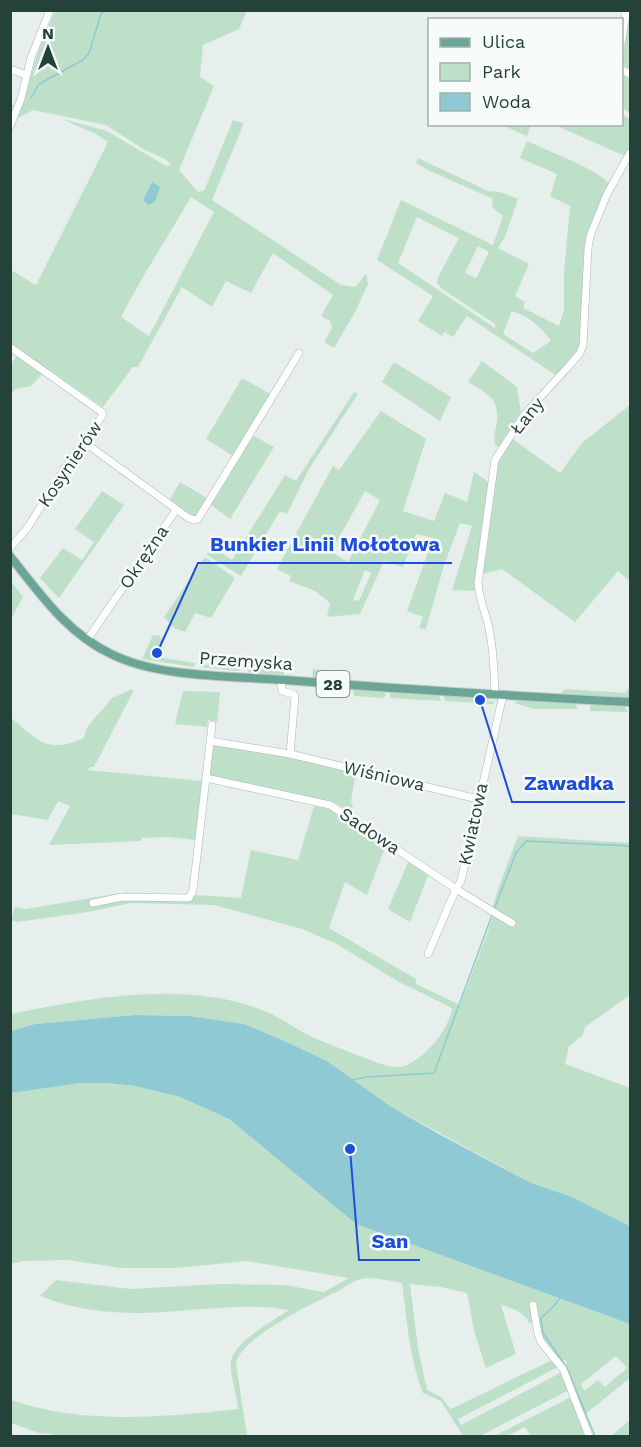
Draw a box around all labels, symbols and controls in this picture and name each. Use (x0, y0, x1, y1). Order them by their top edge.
north arrow (18, 18, 78, 78)
legend (428, 18, 623, 126)
text: N (42, 24, 54, 43)
text: Ulica (482, 31, 525, 52)
text: Park (482, 61, 521, 82)
text: Woda (482, 91, 531, 112)
street label: Łany (505, 392, 548, 438)
street label: Kosynierów (33, 417, 106, 511)
street label: Okrężna (115, 521, 172, 592)
callout: Bunkier Linii Mołotowa (198, 525, 452, 563)
text: Bunkier Linii Mołotowa (210, 532, 440, 556)
street label: Przemyska (198, 647, 294, 674)
road number: 28 (316, 671, 350, 697)
street label: Wiśniowa (341, 756, 427, 795)
callout: Zawadka (512, 764, 625, 802)
text: Zawadka (524, 771, 614, 795)
street label: Kwiatowa (454, 781, 492, 867)
street label: Sadowa (336, 803, 405, 858)
callout: San (359, 1222, 420, 1260)
text: San (372, 1229, 408, 1253)

